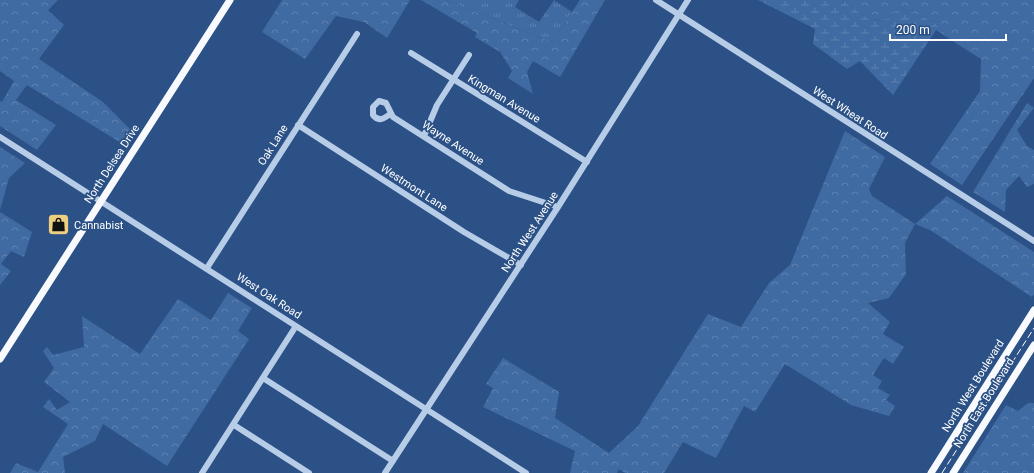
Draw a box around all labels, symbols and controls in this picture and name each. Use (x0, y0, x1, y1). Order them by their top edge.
scale bar (890, 16, 1006, 42)
text: 200 m (896, 23, 930, 37)
street label: Kingman Avenue (465, 72, 543, 126)
street label: West Wheat Road (810, 84, 890, 142)
street label: Wayne Avenue (420, 118, 487, 168)
street label: North Delsea Drive (82, 122, 142, 206)
street label: Oak Lane (255, 122, 291, 168)
street label: Westmont Lane (378, 162, 450, 214)
street label: North West Avenue (499, 189, 561, 275)
shop icon: Cannabist (45, 212, 71, 238)
place label: Cannabist (74, 219, 124, 232)
street label: West Oak Road (234, 270, 304, 322)
street label: North West Boulevard (939, 337, 1007, 435)
street label: North East Boulevard (951, 356, 1017, 450)

